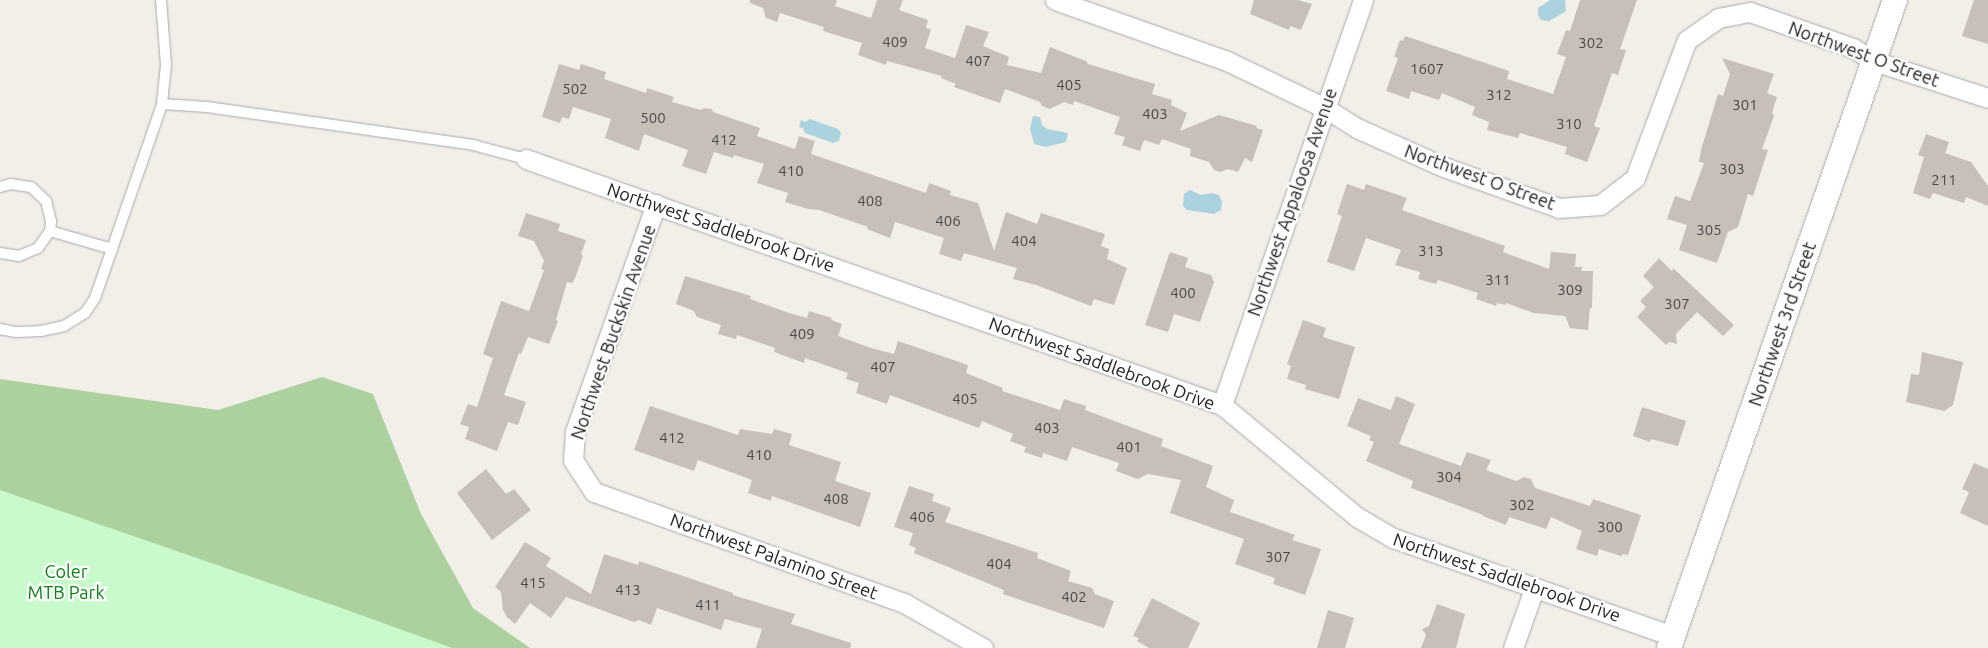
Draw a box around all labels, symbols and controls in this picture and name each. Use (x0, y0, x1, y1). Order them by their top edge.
street label: Northwest O Street (1786, 17, 1942, 91)
house number: 409 (882, 33, 908, 51)
house number: 302 (1578, 34, 1604, 52)
house number: 407 (965, 52, 991, 70)
house number: 1607 (1410, 60, 1444, 78)
house number: 405 (1056, 76, 1082, 94)
house number: 502 (562, 80, 588, 98)
street label: Northwest Appaloosa Avenue (1243, 85, 1341, 319)
house number: 312 (1486, 86, 1512, 104)
house number: 301 (1732, 96, 1758, 114)
house number: 403 (1142, 105, 1168, 123)
house number: 500 (640, 109, 666, 127)
house number: 310 (1556, 115, 1582, 133)
house number: 412 (711, 131, 737, 149)
street label: Northwest O Street (1402, 140, 1558, 214)
house number: 303 (1719, 160, 1745, 178)
house number: 410 (778, 162, 804, 180)
house number: 211 (1931, 171, 1957, 189)
street label: Northwest Saddlebrook Drive (604, 178, 838, 276)
house number: 408 (857, 192, 883, 210)
house number: 406 (935, 212, 961, 230)
house number: 305 (1696, 221, 1722, 239)
street label: Northwest Buckskin Avenue (566, 222, 660, 442)
house number: 404 (1011, 232, 1037, 250)
street label: Northwest 3rd Street (1744, 239, 1820, 409)
house number: 313 (1418, 242, 1444, 260)
house number: 311 (1485, 271, 1511, 289)
house number: 309 (1557, 281, 1583, 299)
house number: 400 (1170, 284, 1196, 302)
house number: 307 (1664, 295, 1690, 313)
street label: Northwest Saddlebrook Drive (986, 312, 1218, 414)
house number: 409 (789, 325, 815, 343)
house number: 407 (870, 358, 896, 376)
house number: 405 (952, 390, 978, 408)
house number: 403 (1034, 419, 1060, 437)
house number: 412 (659, 429, 685, 447)
house number: 401 (1116, 438, 1142, 456)
house number: 410 (746, 446, 772, 464)
house number: 304 (1436, 468, 1462, 486)
house number: 408 (823, 490, 849, 508)
house number: 302 (1509, 496, 1535, 514)
street label: Northwest Palamino Street (667, 508, 881, 604)
house number: 406 (909, 508, 935, 526)
house number: 300 (1597, 518, 1623, 536)
street label: Northwest Saddlebrook Drive (1390, 528, 1624, 626)
house number: 307 (1265, 548, 1291, 566)
house number: 404 (986, 555, 1012, 573)
park label: Coler MTB Park (28, 561, 104, 604)
house number: 415 (520, 574, 546, 592)
house number: 413 (615, 581, 641, 599)
house number: 402 (1061, 588, 1087, 606)
house number: 411 (695, 596, 721, 614)

